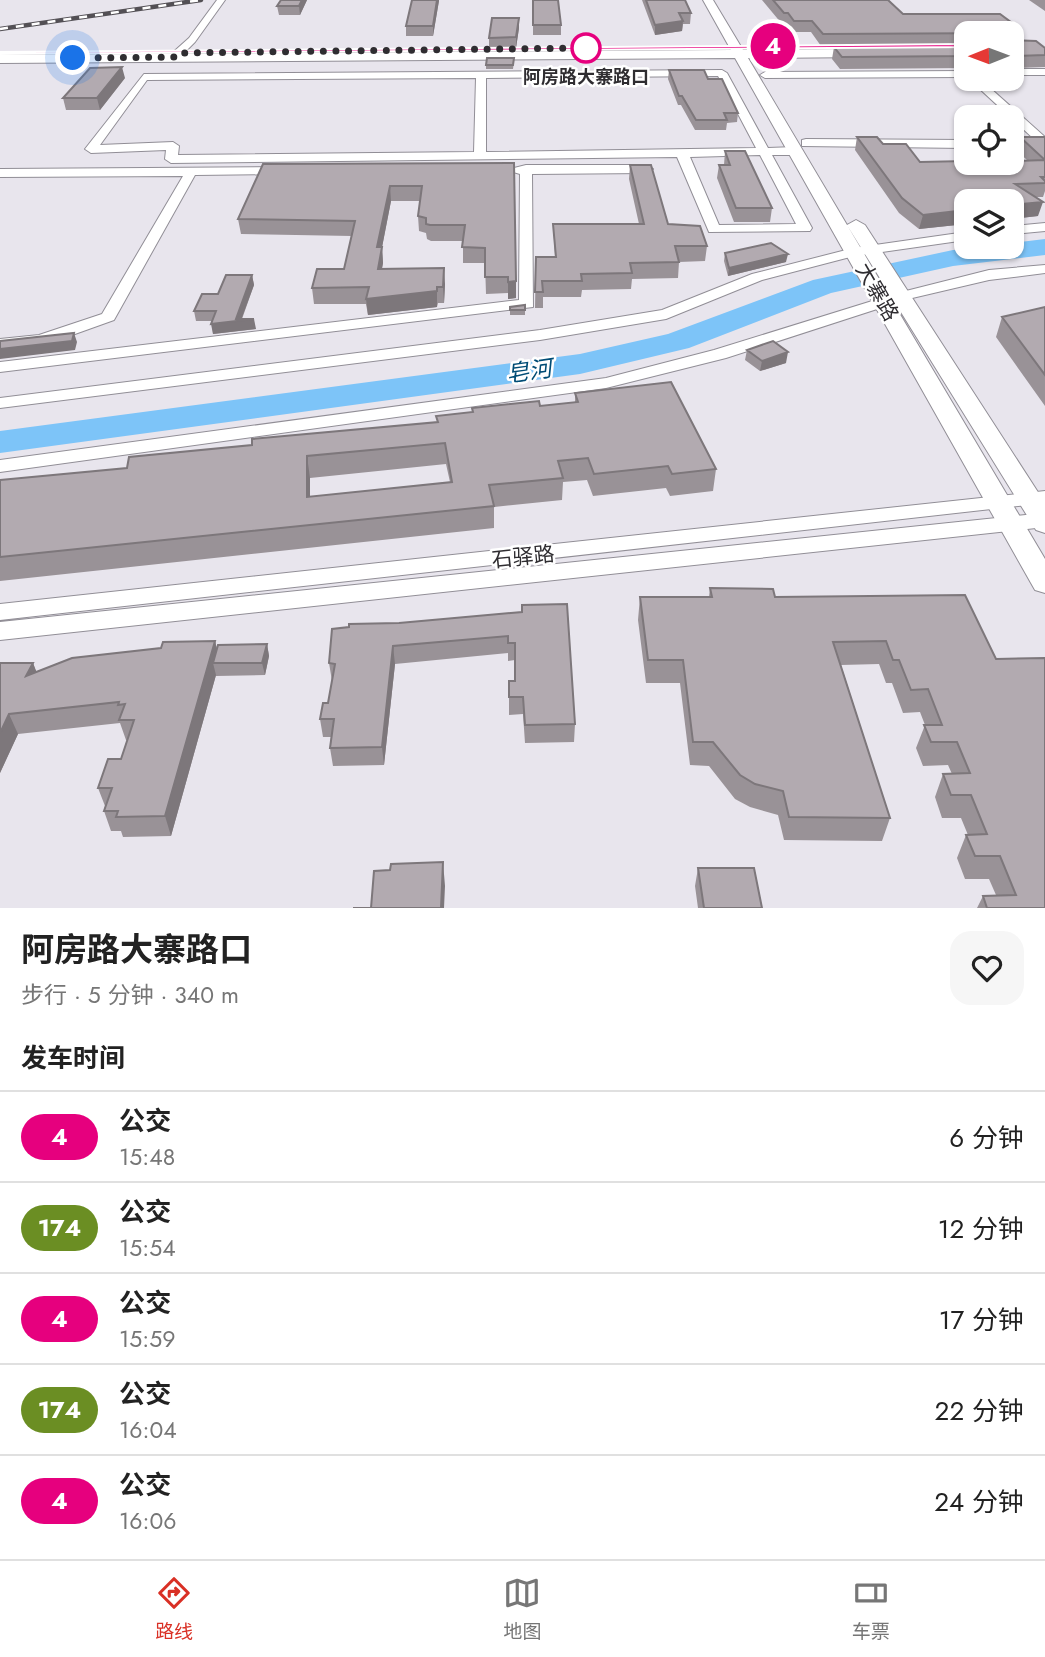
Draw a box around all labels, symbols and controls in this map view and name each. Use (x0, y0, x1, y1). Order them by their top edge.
north arrow (954, 21, 1024, 91)
map controls (954, 21, 1024, 259)
line badge: 4 (750, 23, 796, 69)
text: 4 (765, 28, 781, 63)
marker: 阿房路大寨路口 (571, 33, 601, 63)
your location (55, 40, 90, 75)
place label: 阿房路大寨路口 (523, 64, 649, 90)
button: locate (954, 105, 1024, 175)
button: layers (954, 189, 1024, 259)
street label: 大寨路 (848, 257, 906, 327)
water label: 皂河 (504, 350, 558, 391)
street label: 石驿路 (490, 539, 556, 575)
text: 阿房路大寨路口 (21, 926, 252, 973)
button: heart (950, 931, 1024, 1005)
text: 步行 · 5 分钟 · 340 m (21, 978, 239, 1012)
text: 发车时间 (21, 1039, 125, 1077)
text: 公交 (119, 1102, 171, 1140)
text: 4 (51, 1119, 68, 1154)
text: 6 分钟 (949, 1119, 1024, 1157)
text: 15:48 (119, 1140, 175, 1174)
text: 公交 (119, 1193, 171, 1231)
text: 174 (38, 1210, 81, 1245)
text: 12 分钟 (938, 1210, 1024, 1248)
text: 15:54 (119, 1231, 176, 1265)
text: 公交 (119, 1284, 171, 1322)
text: 4 (51, 1301, 68, 1336)
text: 17 分钟 (939, 1301, 1024, 1339)
text: 15:59 (119, 1322, 175, 1356)
text: 公交 (119, 1375, 171, 1413)
text: 174 (38, 1392, 81, 1427)
text: 22 分钟 (935, 1392, 1024, 1430)
text: 16:04 (119, 1413, 177, 1447)
text: 公交 (119, 1466, 171, 1504)
text: 4 (51, 1483, 68, 1518)
text: 24 分钟 (934, 1483, 1024, 1521)
text: 16:06 (119, 1504, 177, 1538)
tab: 路线 (155, 1574, 193, 1645)
tab: 地图 (503, 1574, 542, 1645)
tab: 车票 (852, 1574, 890, 1645)

